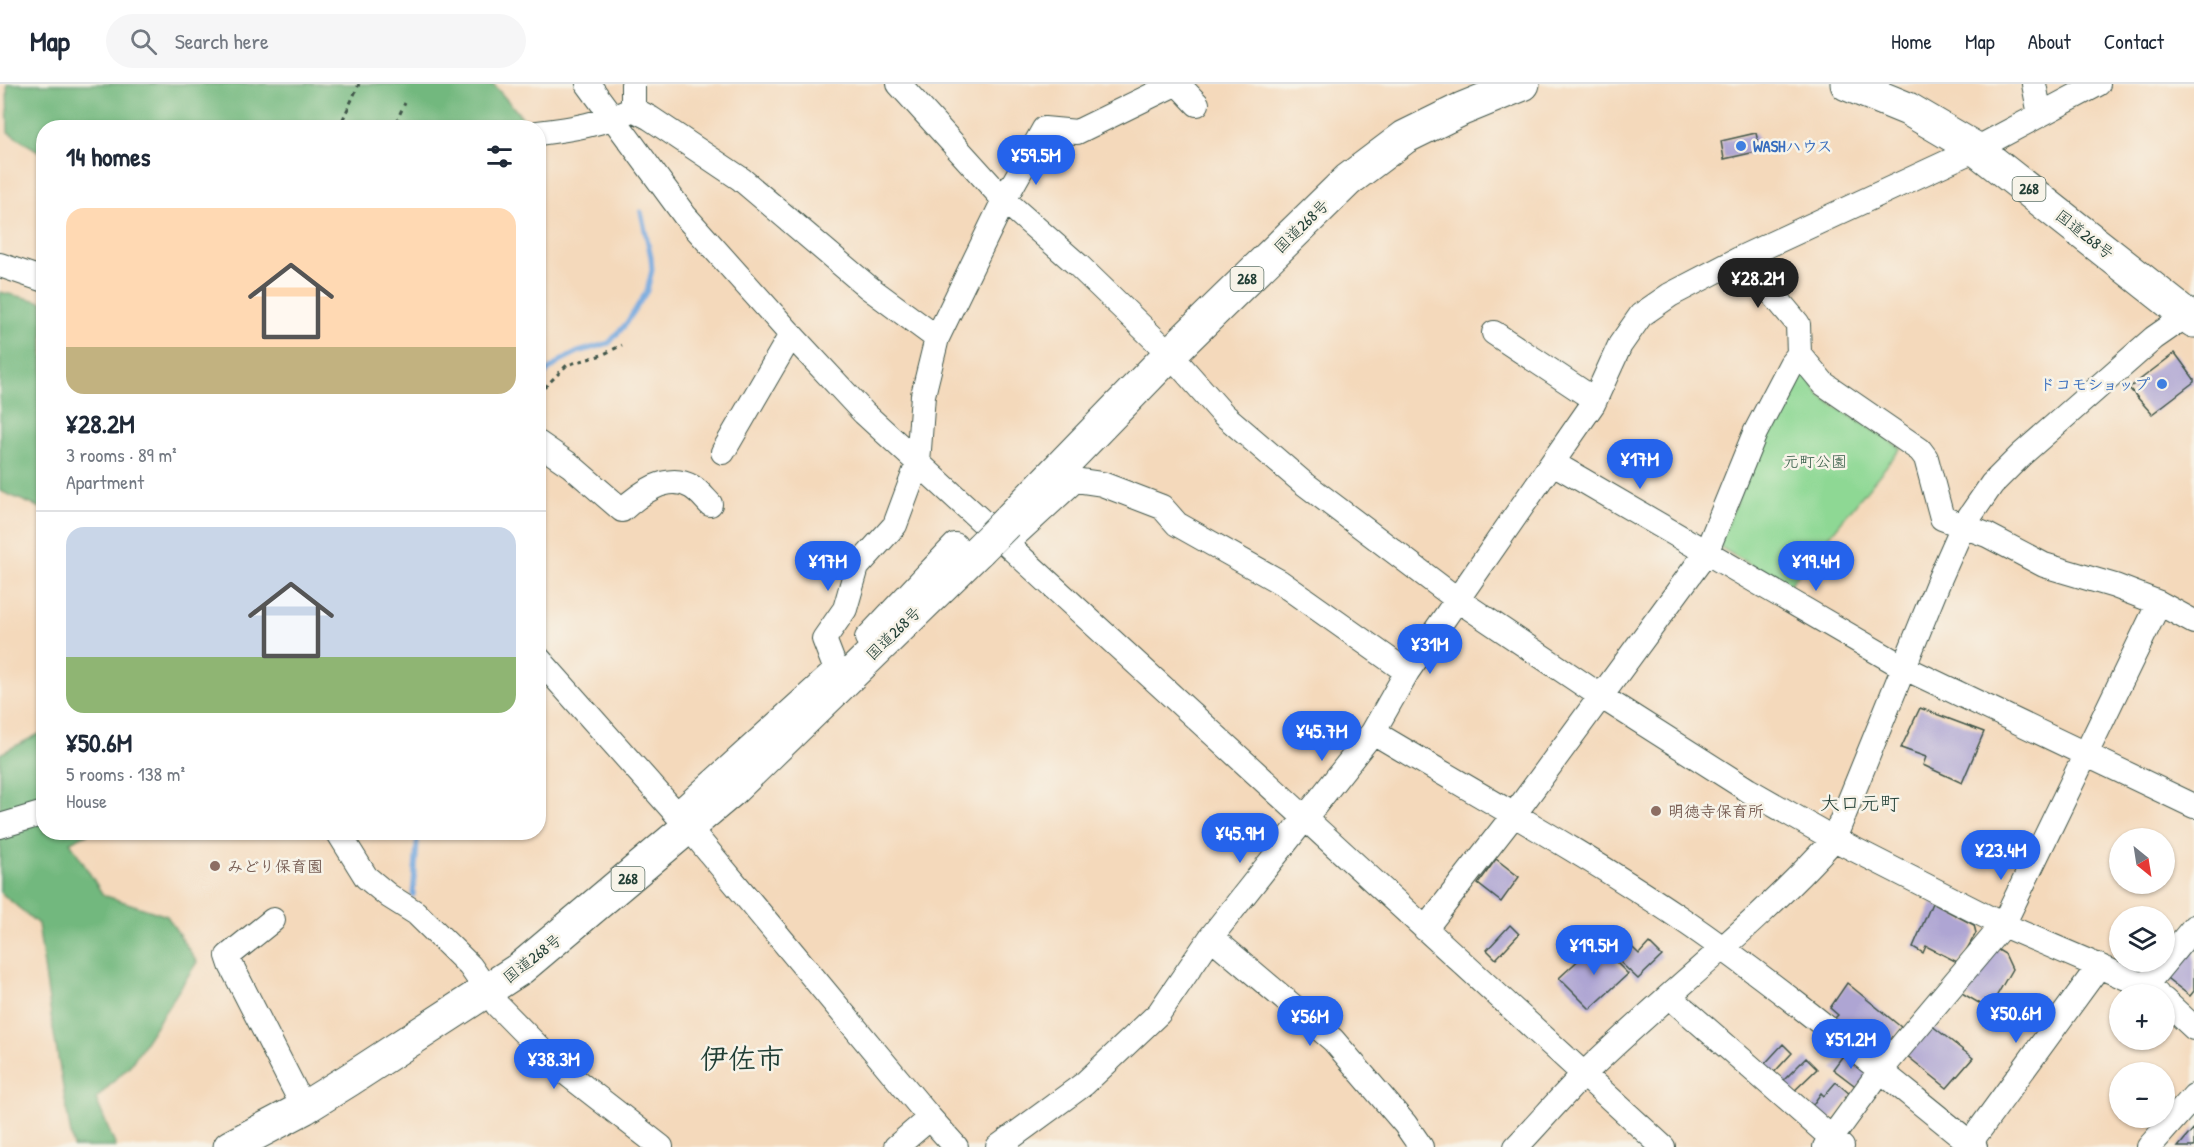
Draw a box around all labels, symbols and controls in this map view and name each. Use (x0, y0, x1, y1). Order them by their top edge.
search box (106, 14, 526, 68)
text: Map (30, 22, 70, 60)
icon: search (127, 25, 160, 58)
text: Search here (175, 26, 269, 56)
text: Home (1891, 27, 1932, 56)
text: Map (1965, 27, 1995, 56)
text: About (2028, 27, 2071, 56)
text: Contact (2104, 27, 2164, 56)
pin: ¥59.5M (987, 135, 1085, 186)
place label: WASHハウス (1753, 135, 1833, 157)
text: 14 homes (66, 139, 151, 174)
marker: WASHハウス (1734, 139, 1748, 153)
icon: filters (483, 140, 516, 173)
text: ¥59.5M (1011, 141, 1061, 168)
road number: 268 (2012, 177, 2046, 201)
street label: 国道268号 (1269, 194, 1333, 258)
street label: 国道268号 (2051, 204, 2119, 264)
icon: home (237, 247, 345, 355)
pin: ¥28.2M (1709, 258, 1807, 309)
text: ¥28.2M (1732, 264, 1784, 291)
road number: 268 (1230, 267, 1264, 291)
place label: ドコモショップ (2039, 373, 2150, 395)
marker: ドコモショップ (2155, 377, 2169, 391)
text: ¥28.2M (66, 406, 135, 441)
pin: ¥17M (1604, 439, 1676, 490)
text: 3 rooms · 89 m² (66, 441, 177, 468)
text: ¥17M (1621, 445, 1659, 472)
park label: 元町公園 (1783, 450, 1847, 472)
text: Apartment (66, 468, 144, 495)
pin: ¥17M (792, 541, 864, 592)
pin: ¥19.4M (1767, 541, 1865, 592)
text: ¥17M (809, 547, 847, 574)
text: ¥19.4M (1792, 547, 1840, 574)
icon: home (237, 566, 345, 674)
street label: 国道268号 (861, 601, 925, 665)
pin: ¥31M (1394, 624, 1466, 675)
text: ¥31M (1411, 630, 1449, 657)
pin: ¥45.7M (1273, 711, 1371, 762)
text: ¥45.7M (1296, 717, 1348, 744)
text: ¥50.6M (66, 725, 132, 760)
text: 5 rooms · 138 m² (66, 760, 185, 787)
text: House (66, 787, 107, 814)
district label: 大口元町 (1820, 789, 1900, 816)
place label: 明徳寺保育所 (1668, 800, 1764, 822)
marker: 明徳寺保育所 (1649, 804, 1663, 818)
pin: ¥45.9M (1191, 813, 1289, 864)
text: ¥45.9M (1216, 819, 1264, 846)
north arrow (2109, 828, 2175, 894)
map controls (2109, 828, 2175, 1128)
pin: ¥23.4M (1952, 830, 2050, 881)
text: ¥23.4M (1975, 836, 2027, 863)
place label: みどり保育園 (227, 855, 323, 877)
marker: みどり保育園 (208, 859, 222, 873)
road number: 268 (612, 867, 644, 891)
button: layers (2109, 906, 2175, 972)
pin: ¥19.5M (1545, 925, 1643, 976)
street label: 国道268号 (498, 928, 566, 988)
text: ¥19.5M (1570, 931, 1618, 958)
button: + (2109, 984, 2175, 1050)
pin: ¥50.6M (1967, 993, 2065, 1044)
pin: ¥56M (1274, 996, 1346, 1047)
text: ¥50.6M (1991, 999, 2041, 1026)
text: ¥56M (1291, 1002, 1329, 1029)
pin: ¥51.2M (1802, 1019, 1900, 1070)
text: ¥51.2M (1826, 1025, 1876, 1052)
pin: ¥38.3M (505, 1039, 603, 1090)
district label: 伊佐市 (700, 1039, 784, 1077)
text: ¥38.3M (528, 1045, 580, 1072)
button: − (2109, 1062, 2175, 1128)

